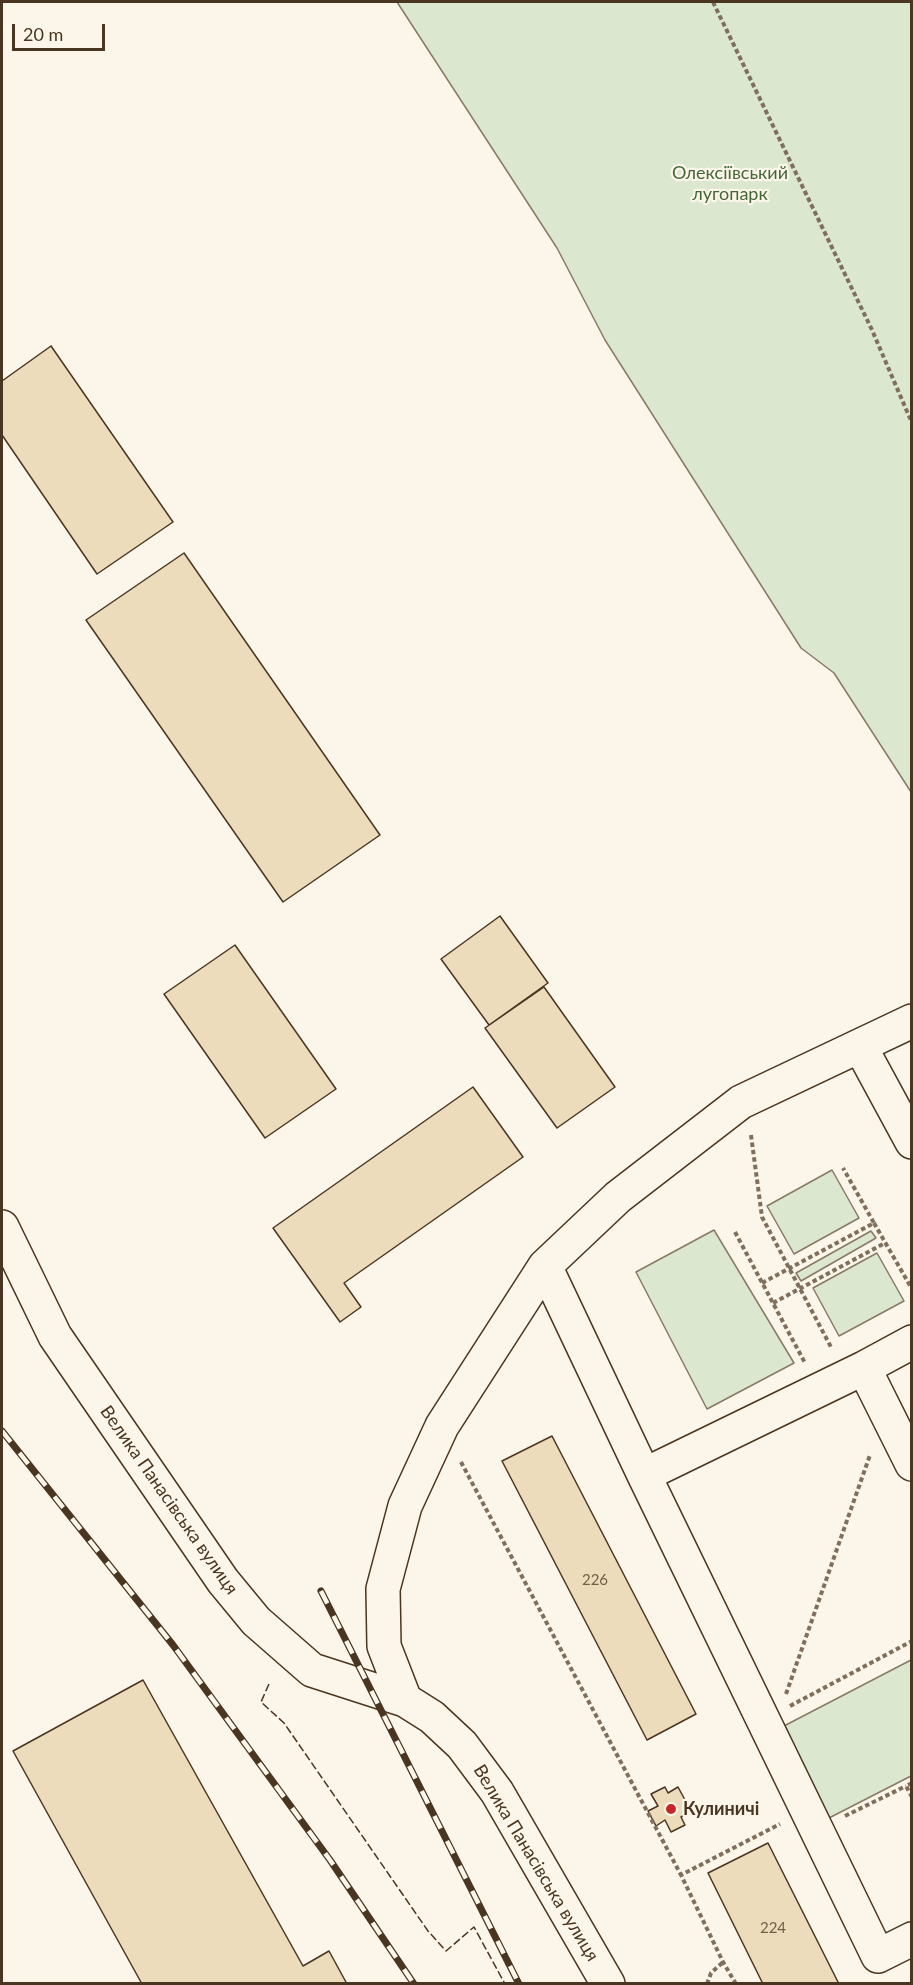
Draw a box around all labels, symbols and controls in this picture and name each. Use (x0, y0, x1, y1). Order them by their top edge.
scale bar (15, 12, 108, 50)
text: 20 m (23, 23, 63, 45)
park label: Олексіївський лугопарк (672, 162, 788, 204)
street label: Велика Панасівська вулиця (95, 1401, 243, 1599)
house number: 226 (582, 1571, 608, 1589)
street label: Велика Панасівська вулиця (469, 1761, 603, 1965)
place label: Кулиничі (683, 1798, 759, 1820)
marker: Кулиничі (664, 1802, 678, 1816)
house number: 224 (760, 1919, 786, 1937)

